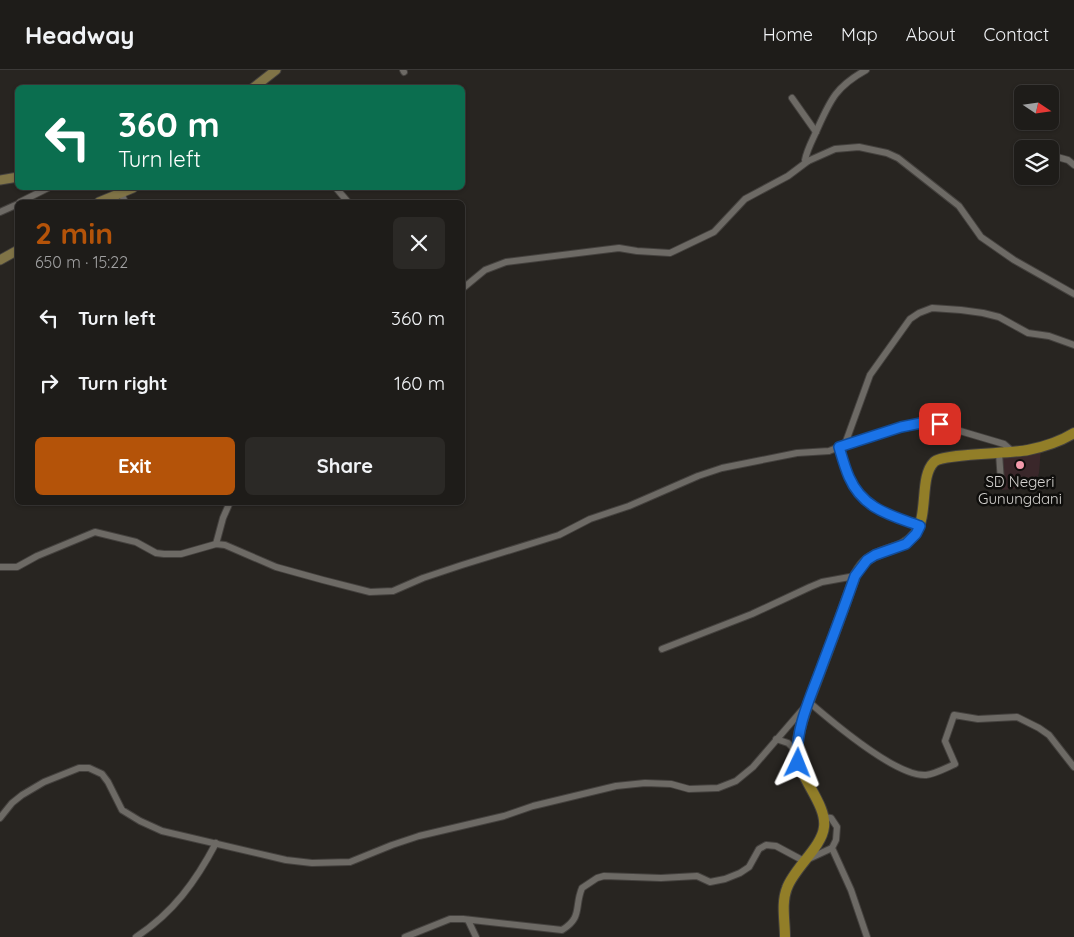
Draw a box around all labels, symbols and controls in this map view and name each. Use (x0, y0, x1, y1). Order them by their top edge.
text: Headway (25, 20, 134, 50)
text: Home (763, 23, 813, 46)
text: Map (841, 23, 878, 46)
text: About (906, 23, 956, 46)
text: Contact (984, 23, 1049, 46)
north arrow (1014, 85, 1059, 130)
map controls (1014, 85, 1059, 185)
text: 360 m (118, 102, 220, 146)
icon: left (35, 105, 100, 170)
button: layers (1014, 140, 1059, 185)
text: Turn left (118, 145, 201, 173)
text: 2 min (35, 214, 113, 252)
button: close (393, 217, 445, 269)
text: 650 m · 15:22 (35, 252, 128, 272)
icon: left (35, 304, 63, 332)
text: Turn left (78, 306, 156, 330)
text: 360 m (391, 306, 445, 330)
icon: right (35, 369, 63, 397)
text: Turn right (78, 371, 167, 395)
text: 160 m (394, 371, 445, 395)
pin (919, 403, 961, 445)
icon: arrive (926, 410, 954, 438)
button: Exit (35, 437, 235, 495)
button: Share (245, 437, 445, 495)
marker: SD Negeri Gunungdani (1014, 459, 1026, 471)
place label: SD Negeri Gunungdani (978, 472, 1062, 508)
position arrow (771, 736, 823, 788)

